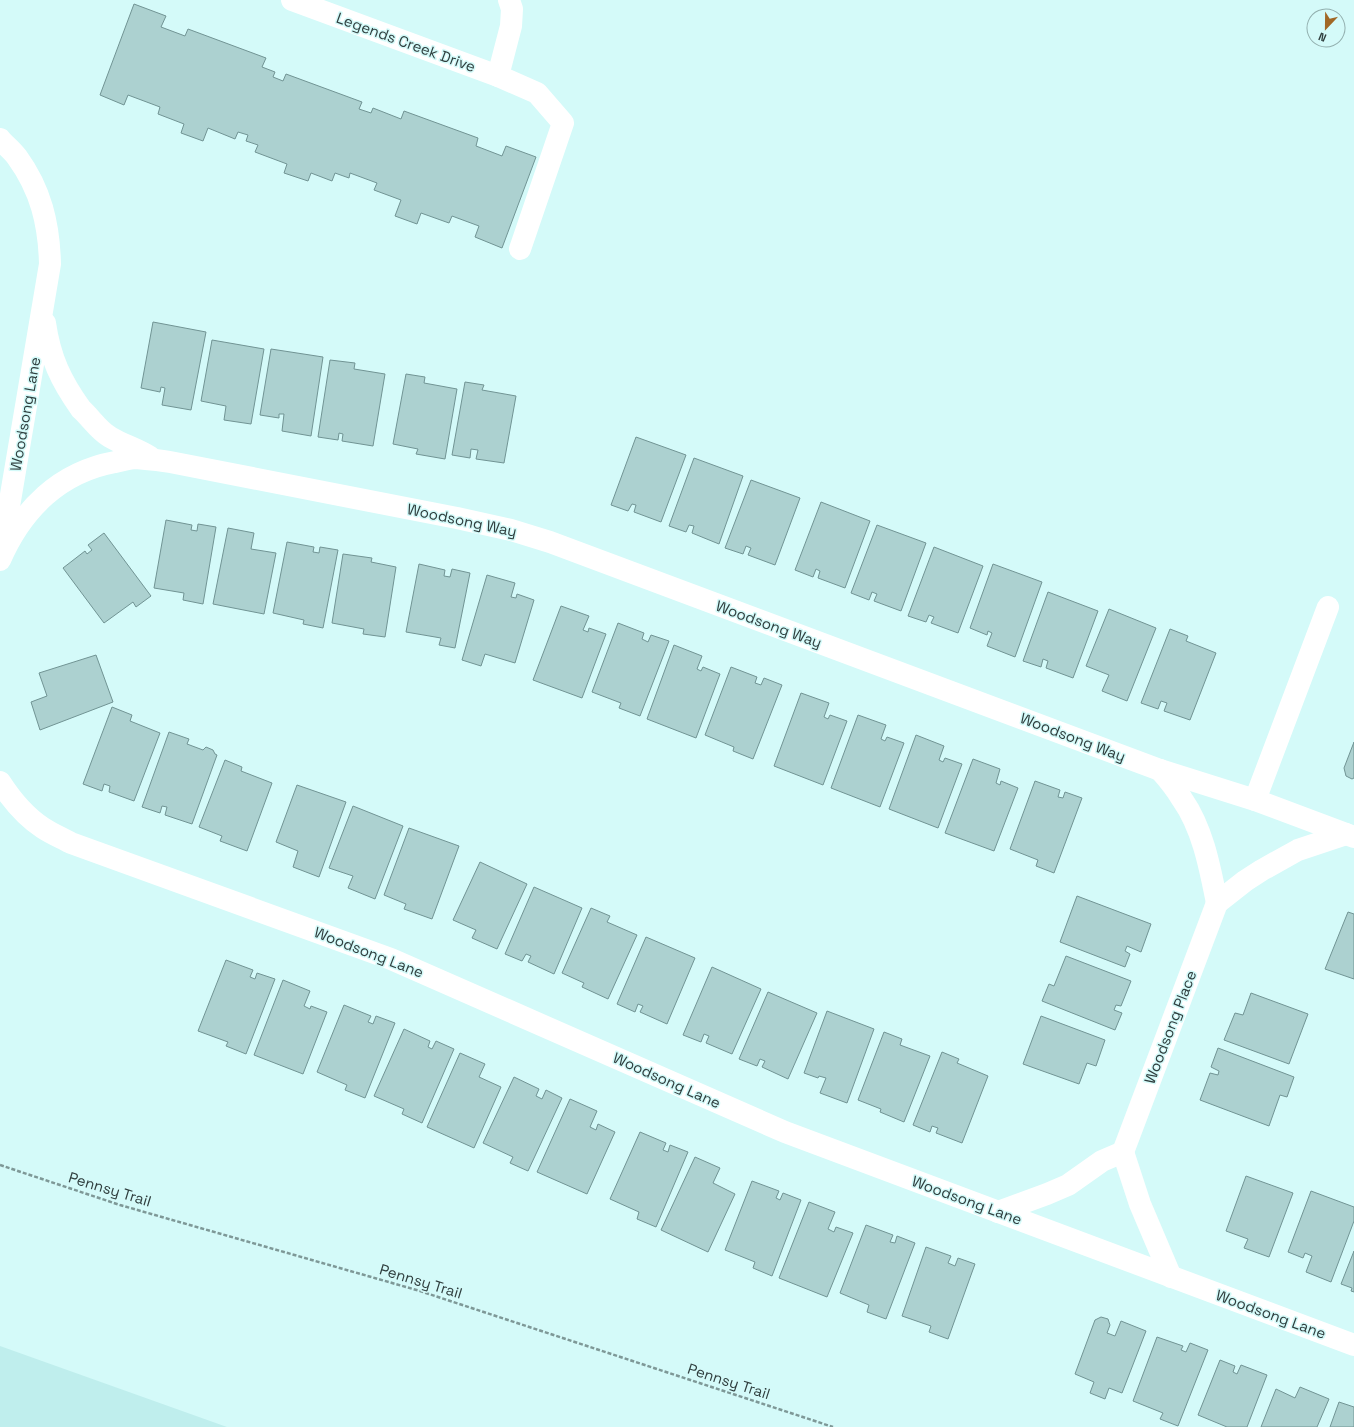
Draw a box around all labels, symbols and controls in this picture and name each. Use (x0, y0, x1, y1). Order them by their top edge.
street label: Legends Creek Drive (334, 8, 478, 76)
north arrow (1306, 8, 1346, 48)
text: N (1316, 29, 1328, 45)
street label: Woodsong Lane (6, 355, 44, 473)
street label: Woodsong Way (406, 499, 518, 541)
street label: Woodsong Way (713, 596, 825, 652)
street label: Woodsong Way (1018, 708, 1128, 766)
street label: Woodsong Lane (312, 922, 427, 982)
street label: Woodsong Place (1140, 967, 1200, 1086)
street label: Woodsong Lane (610, 1048, 724, 1112)
street label: Pennsy Trail (66, 1167, 154, 1211)
street label: Woodsong Lane (909, 1171, 1025, 1229)
street label: Pennsy Trail (377, 1259, 465, 1303)
street label: Woodsong Lane (1213, 1285, 1329, 1343)
street label: Pennsy Trail (685, 1359, 773, 1403)

